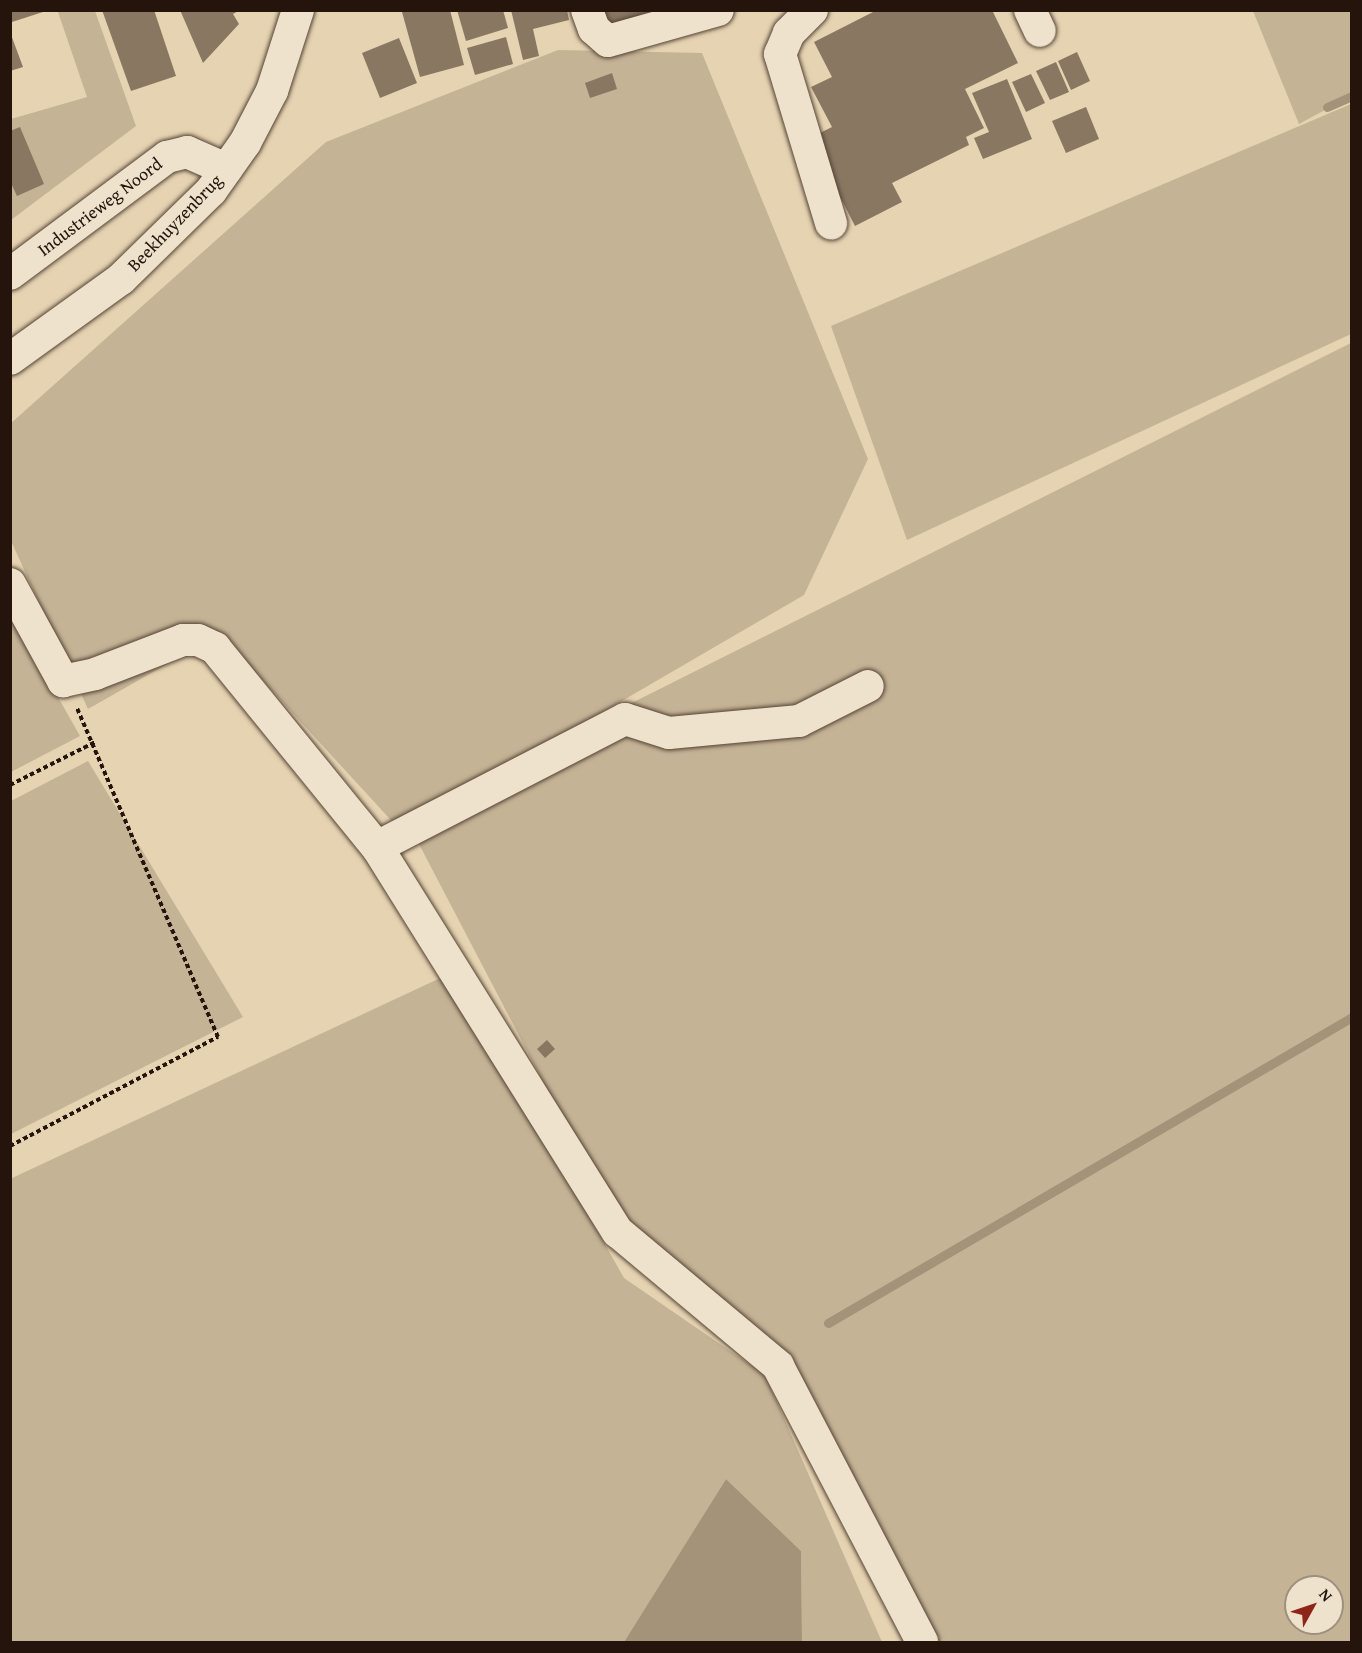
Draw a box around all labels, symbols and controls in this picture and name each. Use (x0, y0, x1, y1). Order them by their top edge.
street label: Industrieweg Noord (34, 153, 166, 261)
street label: Beekhuyzenbrug (123, 170, 227, 276)
north arrow (1284, 1575, 1344, 1635)
text: N (1314, 1583, 1339, 1607)

